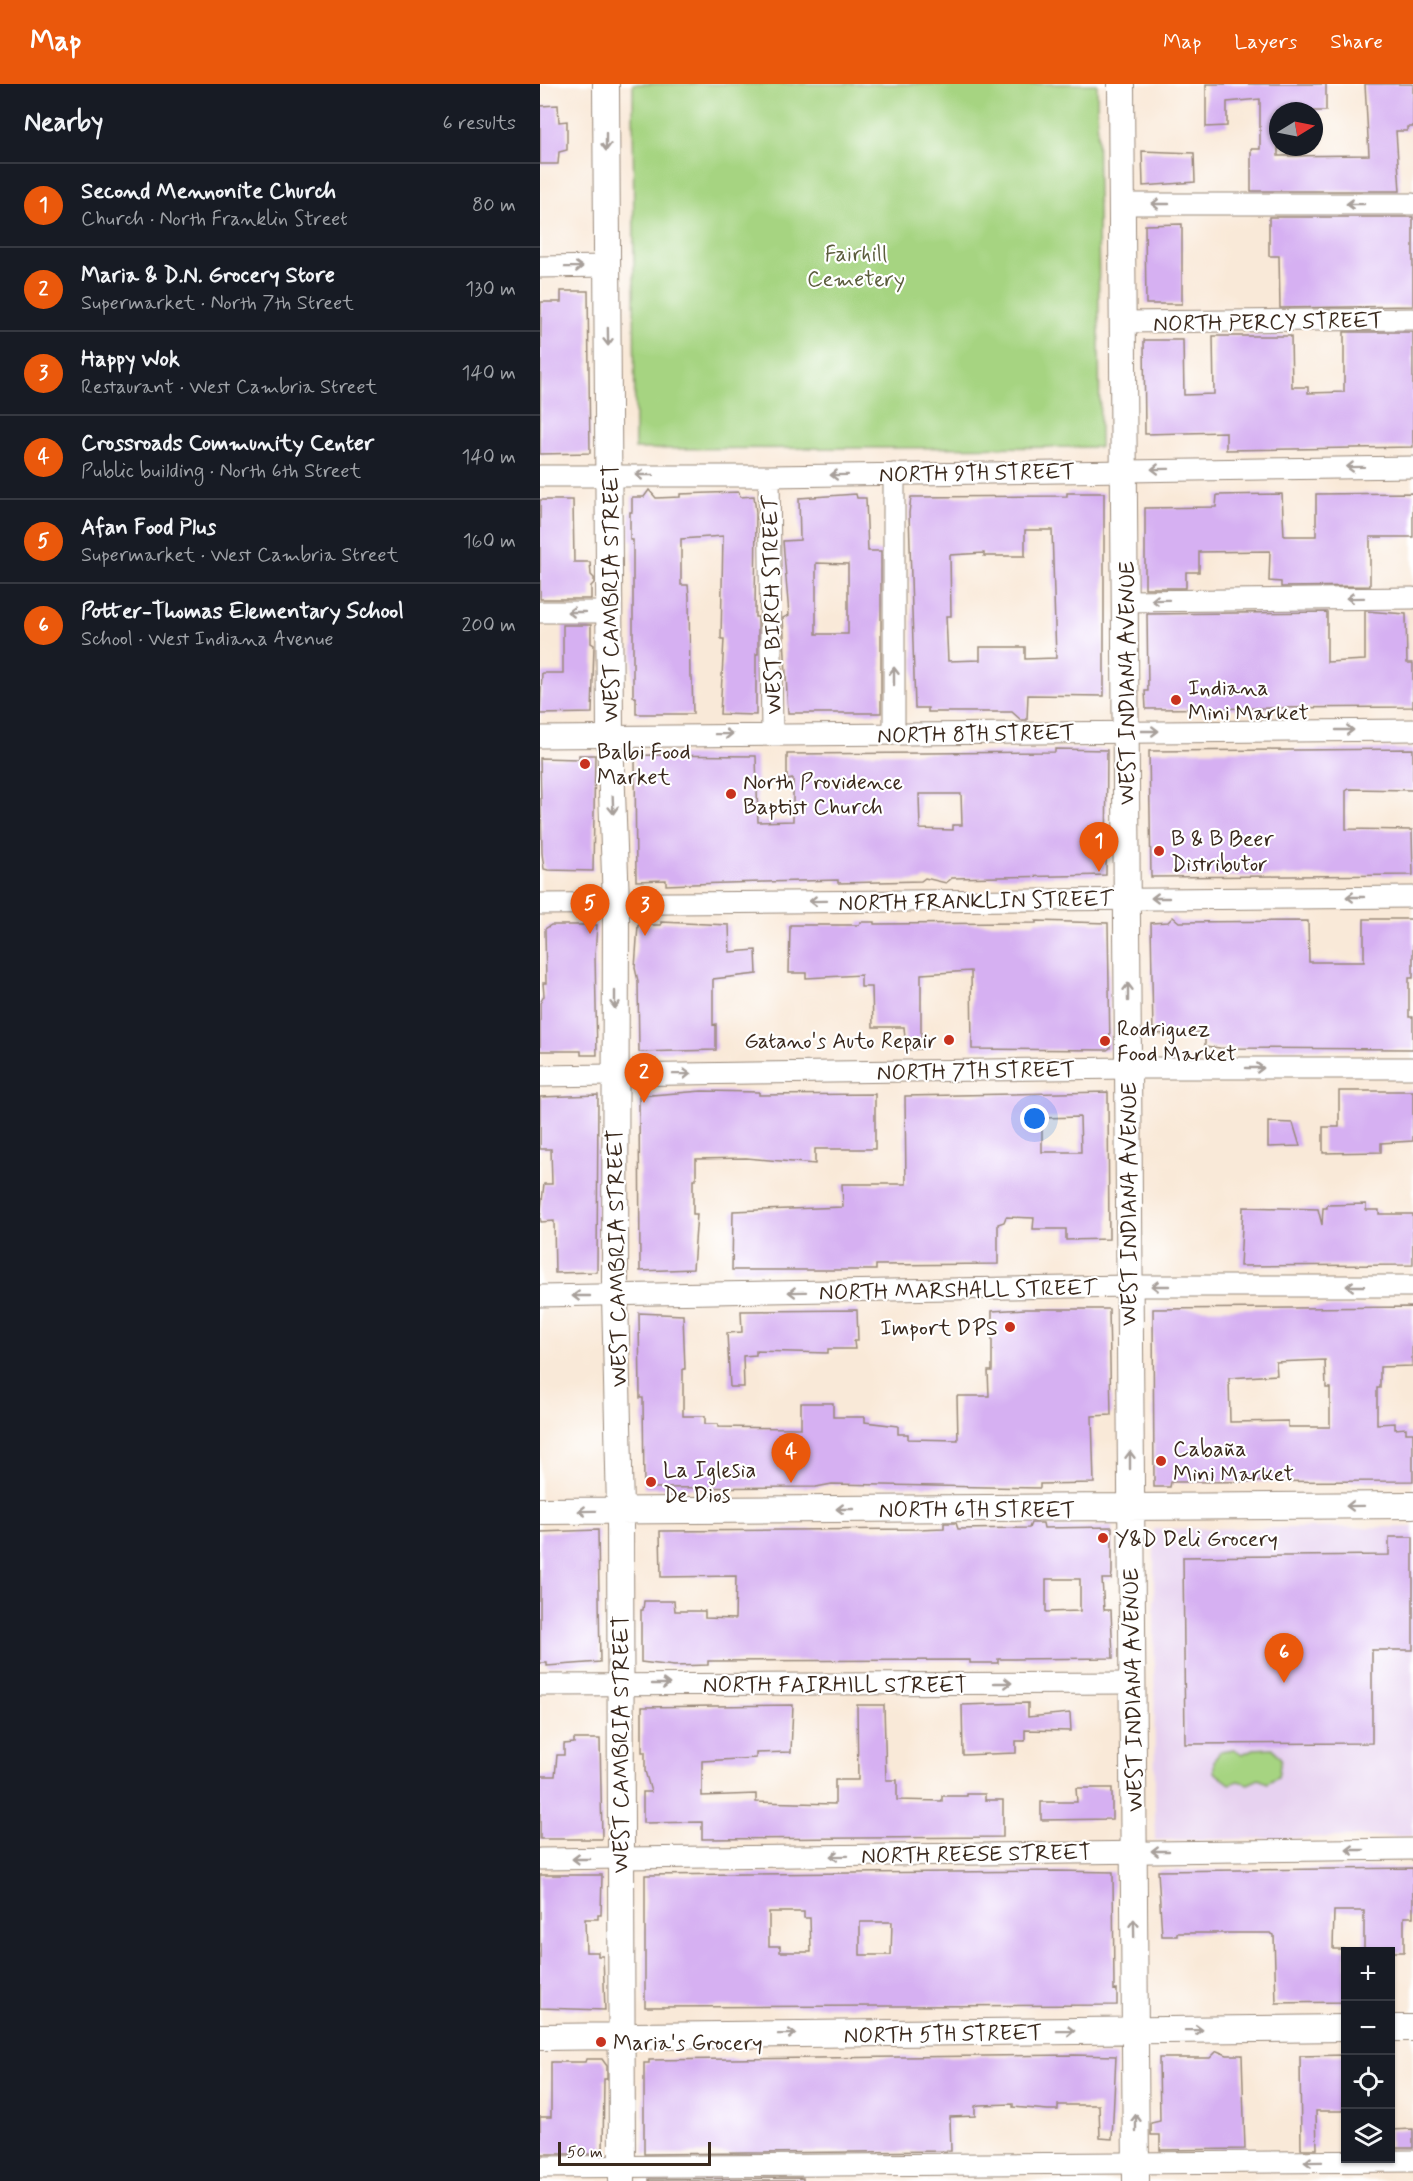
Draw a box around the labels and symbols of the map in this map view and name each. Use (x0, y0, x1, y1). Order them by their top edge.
north arrow (1269, 102, 1323, 156)
one-way arrow (600, 132, 612, 152)
one-way arrow (1150, 198, 1170, 210)
one-way arrow (1345, 198, 1365, 210)
park label: Fairhill Cemetery (807, 241, 905, 294)
one-way arrow (563, 261, 583, 273)
street label: NORTH PERCY STREET (1153, 307, 1383, 339)
one-way arrow (602, 327, 614, 347)
street label: NORTH 9TH STREET (879, 458, 1075, 490)
one-way arrow (1345, 461, 1365, 473)
one-way arrow (1150, 463, 1170, 475)
street label: WEST CAMBRIA STREET (598, 464, 626, 722)
one-way arrow (634, 469, 654, 481)
one-way arrow (829, 469, 849, 481)
street label: WEST BIRCH STREET (757, 494, 789, 715)
street label: WEST INDIANA AVENUE (1114, 561, 1142, 805)
one-way arrow (1345, 592, 1365, 604)
one-way arrow (1150, 594, 1170, 606)
one-way arrow (566, 606, 586, 618)
one-way arrow (888, 666, 900, 686)
place label: Indiana Mini Market (1188, 675, 1309, 728)
marker: Indiana Mini Market (1169, 693, 1183, 707)
street label: NORTH 8TH STREET (877, 719, 1075, 751)
one-way arrow (1335, 724, 1355, 736)
one-way arrow (1140, 725, 1160, 737)
one-way arrow (714, 729, 734, 740)
place label: Balbi Food Market (597, 739, 691, 792)
marker: Balbi Food Market (578, 757, 592, 771)
place label: North Providence Baptist Church (743, 769, 903, 822)
marker: North Providence Baptist Church (724, 787, 738, 801)
one-way arrow (607, 795, 618, 815)
pin: 1 (1080, 822, 1118, 872)
place label: B & B Beer Distributor (1171, 826, 1274, 879)
marker: B & B Beer Distributor (1152, 844, 1166, 858)
pin: 5 (571, 884, 610, 934)
pin: 3 (626, 886, 664, 936)
street label: NORTH FRANKLIN STREET (838, 886, 1115, 918)
one-way arrow (1345, 891, 1365, 903)
one-way arrow (1150, 892, 1170, 904)
one-way arrow (808, 895, 828, 907)
one-way arrow (1122, 982, 1134, 1002)
one-way arrow (609, 990, 621, 1010)
place label: Rodriguez Food Market (1117, 1016, 1237, 1069)
place label: Gatano's Auto Repair (744, 1028, 937, 1056)
marker: Gatano's Auto Repair (942, 1033, 956, 1047)
marker: Rodriguez Food Market (1098, 1034, 1112, 1048)
pin: 2 (624, 1054, 664, 1103)
street label: NORTH 7TH STREET (876, 1056, 1076, 1088)
one-way arrow (1245, 1062, 1265, 1074)
one-way arrow (672, 1068, 692, 1080)
street label: WEST INDIANA AVENUE (1116, 1082, 1144, 1326)
your location (1020, 1104, 1049, 1133)
street label: WEST CAMBRIA STREET (602, 1128, 634, 1387)
street label: NORTH MARSHALL STREET (819, 1275, 1098, 1307)
one-way arrow (1150, 1280, 1170, 1292)
one-way arrow (1345, 1280, 1365, 1292)
one-way arrow (787, 1286, 807, 1297)
one-way arrow (571, 1290, 591, 1302)
place label: Import DPS (880, 1315, 998, 1343)
marker: Import DPS (1003, 1320, 1017, 1334)
pin: 4 (772, 1434, 810, 1483)
place label: Cabaña Mini Market (1173, 1436, 1294, 1489)
one-way arrow (1124, 1450, 1136, 1470)
marker: Cabaña Mini Market (1154, 1454, 1168, 1468)
place label: La Iglesia De Dios (663, 1457, 756, 1510)
marker: La Iglesia De Dios (644, 1475, 658, 1489)
street label: NORTH 6TH STREET (879, 1497, 1075, 1525)
one-way arrow (1345, 1500, 1365, 1512)
one-way arrow (835, 1503, 855, 1515)
one-way arrow (577, 1505, 597, 1517)
place label: Y&D Deli Grocery (1115, 1526, 1278, 1554)
marker: Y&D Deli Grocery (1096, 1531, 1110, 1545)
street label: WEST INDIANA AVENUE (1118, 1567, 1150, 1812)
street label: WEST CAMBRIA STREET (608, 1615, 636, 1873)
pin: 6 (1264, 1634, 1304, 1683)
street label: NORTH FAIRHILL STREET (703, 1672, 967, 1700)
one-way arrow (993, 1677, 1013, 1689)
one-way arrow (651, 1678, 671, 1690)
street label: NORTH REESE STREET (861, 1839, 1091, 1871)
one-way arrow (1345, 1844, 1365, 1856)
one-way arrow (1150, 1845, 1170, 1857)
one-way arrow (829, 1850, 849, 1861)
one-way arrow (571, 1853, 591, 1865)
one-way arrow (1128, 1918, 1140, 1938)
street label: NORTH 5TH STREET (844, 2019, 1043, 2051)
one-way arrow (1183, 2024, 1203, 2036)
one-way arrow (1056, 2025, 1076, 2037)
one-way arrow (777, 2028, 797, 2040)
place label: Maria's Grocery (613, 2030, 763, 2058)
marker: Maria's Grocery (594, 2035, 608, 2049)
one-way arrow (1130, 2113, 1142, 2133)
scale bar (558, 2139, 711, 2166)
one-way arrow (1303, 2156, 1323, 2168)

